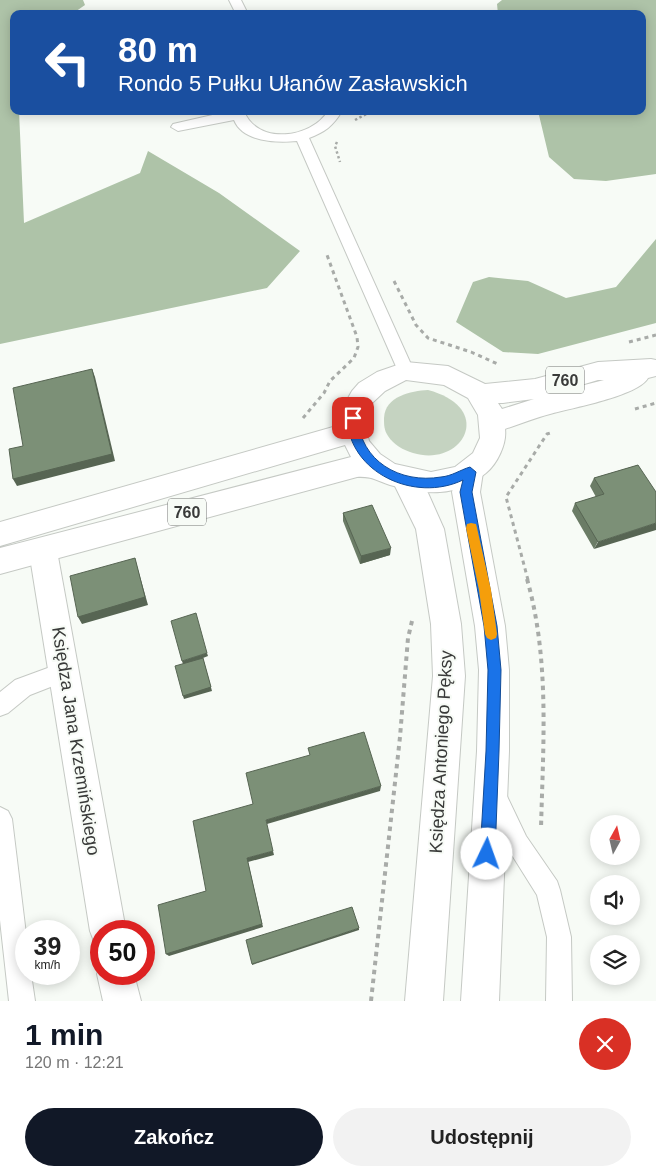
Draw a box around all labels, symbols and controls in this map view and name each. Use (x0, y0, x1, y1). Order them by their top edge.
icon: left (35, 30, 100, 95)
text: 80 m (118, 30, 198, 69)
text: Rondo 5 Pułku Ułanów Zasławskich (118, 71, 468, 96)
road number: 760 (546, 366, 584, 394)
pin (332, 397, 374, 439)
icon: arrive (339, 404, 367, 432)
road number: 760 (168, 498, 206, 526)
street label: Księdza Jana Krzemińskiego (48, 625, 104, 857)
street label: Księdza Antoniego Pęksy (426, 650, 456, 854)
north arrow (590, 815, 640, 865)
map controls (590, 815, 640, 985)
position arrow (460, 827, 512, 879)
button: sound (590, 875, 640, 925)
speed limit sign: 50 (90, 920, 155, 985)
text: 39 (34, 932, 61, 960)
button: layers (590, 935, 640, 985)
text: km/h (34, 958, 61, 972)
text: 1 min (25, 1018, 103, 1051)
button: close (579, 1018, 631, 1070)
text: 120 m · 12:21 (25, 1054, 124, 1071)
button: Zakończ (25, 1108, 323, 1166)
button: Udostępnij (333, 1108, 631, 1166)

